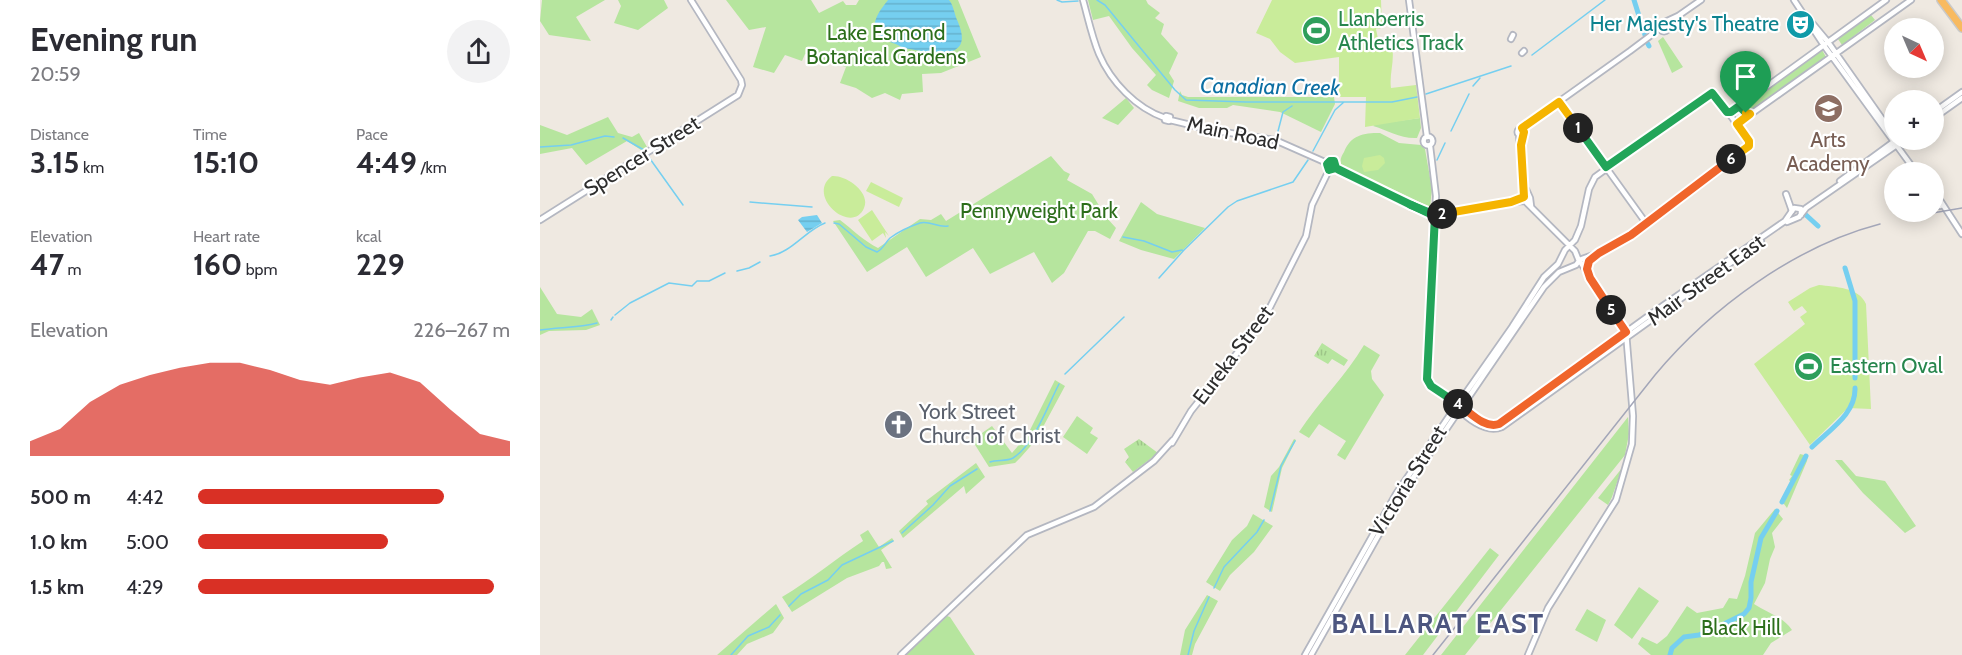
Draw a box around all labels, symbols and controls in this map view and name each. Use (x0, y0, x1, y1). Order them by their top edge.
place label: Llanberris Athletics Track (1338, 6, 1464, 55)
theatre icon: Her Majesty's Theatre (1784, 8, 1816, 40)
place label: Her Majesty's Theatre (1590, 11, 1779, 37)
sports icon: Llanberris Athletics Track (1301, 15, 1333, 47)
north arrow (1884, 18, 1944, 78)
map controls (1884, 18, 1944, 222)
text: Evening run (30, 19, 197, 59)
button: share (447, 20, 510, 83)
park label: Lake Esmond Botanical Gardens (806, 20, 966, 69)
pin (1720, 51, 1771, 113)
icon: arrive (1729, 60, 1762, 93)
text: 20:59 (30, 62, 81, 86)
water label: Canadian Creek (1200, 72, 1341, 101)
button: + (1884, 90, 1944, 150)
school or university icon: Arts Academy (1812, 93, 1844, 125)
street label: Spencer Street (579, 110, 704, 201)
street label: Main Road (1185, 111, 1281, 154)
pin: 1 (1563, 113, 1593, 143)
text: 1 (1575, 118, 1581, 137)
text: Distance (30, 125, 89, 144)
text: Time (193, 125, 227, 144)
text: Pace (356, 125, 388, 144)
place label: Arts Academy (1786, 127, 1870, 176)
text: 3.15 (30, 144, 79, 181)
text: 15:10 (193, 144, 259, 181)
text: 4:49 (356, 144, 417, 181)
pin: 6 (1716, 144, 1746, 174)
text: 6 (1727, 149, 1736, 168)
text: km (79, 158, 104, 177)
text: /km (417, 158, 447, 177)
button: − (1884, 162, 1944, 222)
park label: Pennyweight Park (960, 198, 1119, 223)
pin: 2 (1427, 199, 1457, 229)
text: 2 (1438, 204, 1446, 223)
text: Elevation (30, 227, 93, 246)
text: Heart rate (193, 227, 260, 246)
text: kcal (356, 227, 382, 246)
street label: Mair Street East (1642, 229, 1769, 331)
text: 47 (30, 246, 64, 283)
text: 160 (193, 246, 242, 283)
text: 229 (356, 246, 405, 283)
text: m (64, 260, 82, 279)
text: bpm (242, 260, 278, 279)
pin: 5 (1596, 295, 1626, 325)
street label: Eureka Street (1187, 300, 1278, 409)
text: 5 (1607, 300, 1615, 319)
text: Elevation (30, 318, 108, 342)
text: 226–267 m (413, 318, 510, 342)
sports icon: Eastern Oval (1793, 350, 1825, 382)
place label: Eastern Oval (1830, 353, 1943, 378)
pin: 4 (1443, 389, 1473, 419)
text: 4 (1453, 394, 1463, 413)
place label: York Street Church of Christ (918, 399, 1061, 448)
church icon: York Street Church of Christ (882, 408, 914, 440)
street label: Victoria Street (1364, 421, 1452, 541)
text: 500 m (30, 485, 91, 509)
text: 4:42 (126, 485, 164, 509)
text: 1.0 km (30, 530, 87, 554)
text: 5:00 (126, 530, 169, 554)
text: 1.5 km (30, 575, 84, 599)
text: 4:29 (126, 575, 164, 599)
district label: BALLARAT EAST (1331, 607, 1545, 640)
park label: Black Hill (1701, 615, 1781, 640)

